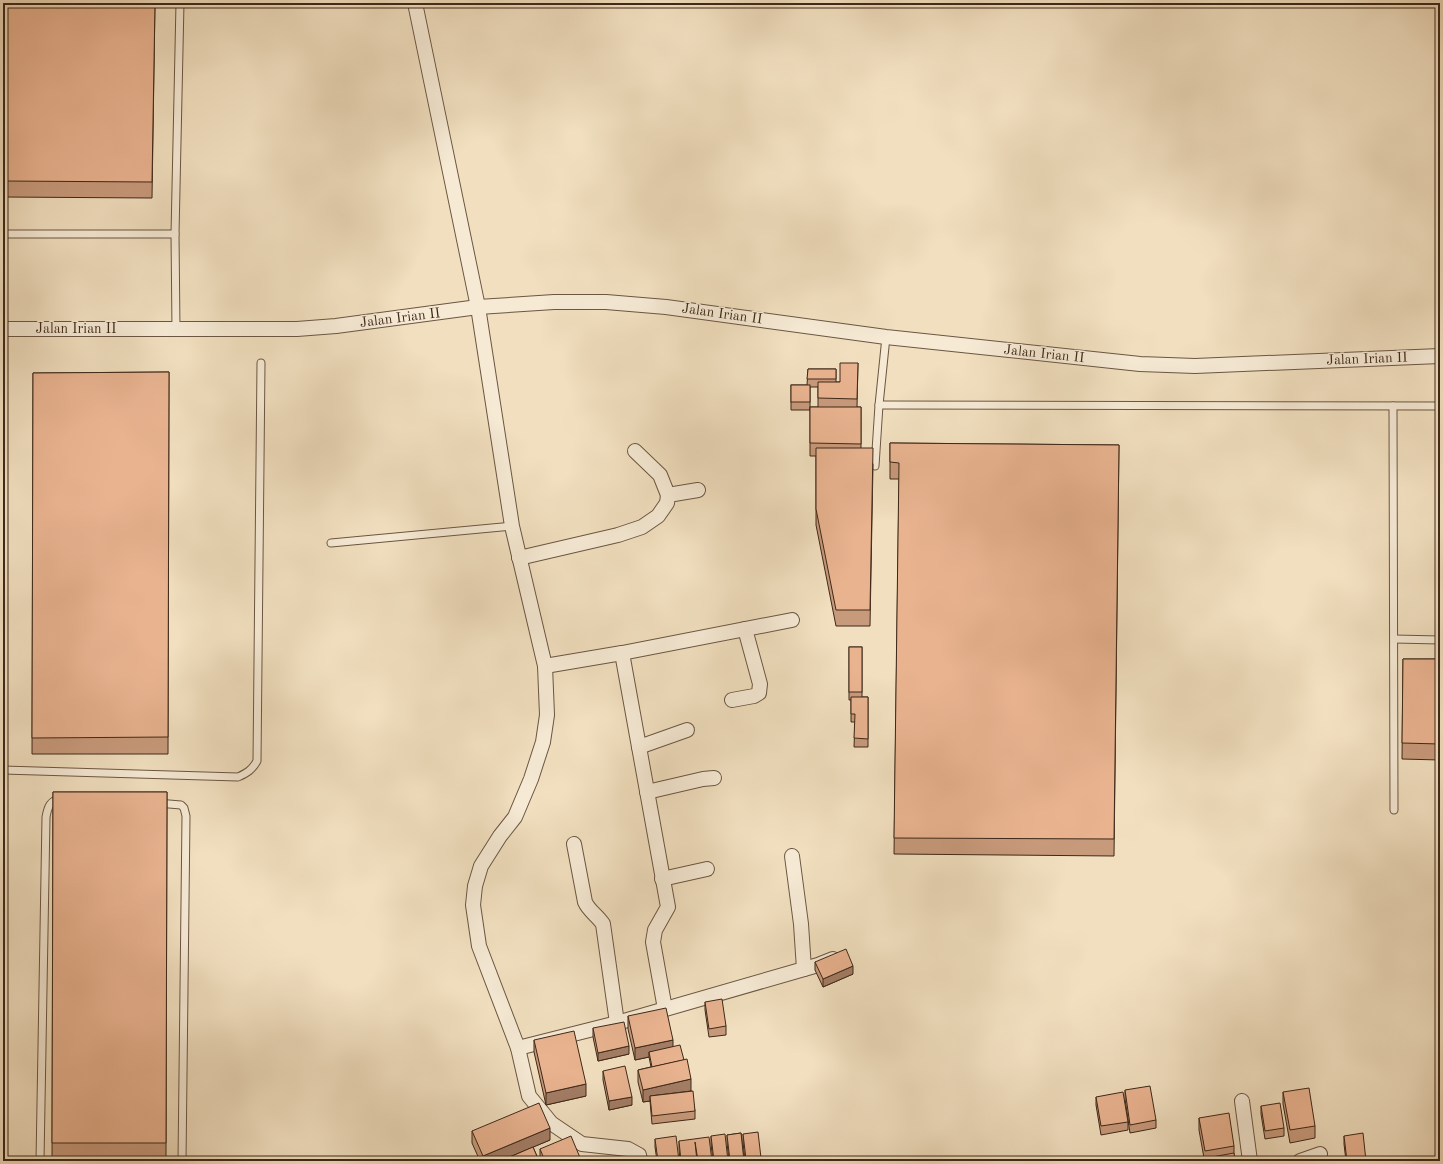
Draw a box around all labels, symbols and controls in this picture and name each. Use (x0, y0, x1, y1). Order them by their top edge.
street label: Jalan Irian II (681, 301, 763, 327)
street label: Jalan Irian II (359, 306, 441, 330)
street label: Jalan Irian II (35, 322, 117, 336)
street label: Jalan Irian II (1003, 343, 1085, 365)
street label: Jalan Irian II (1326, 351, 1408, 367)

